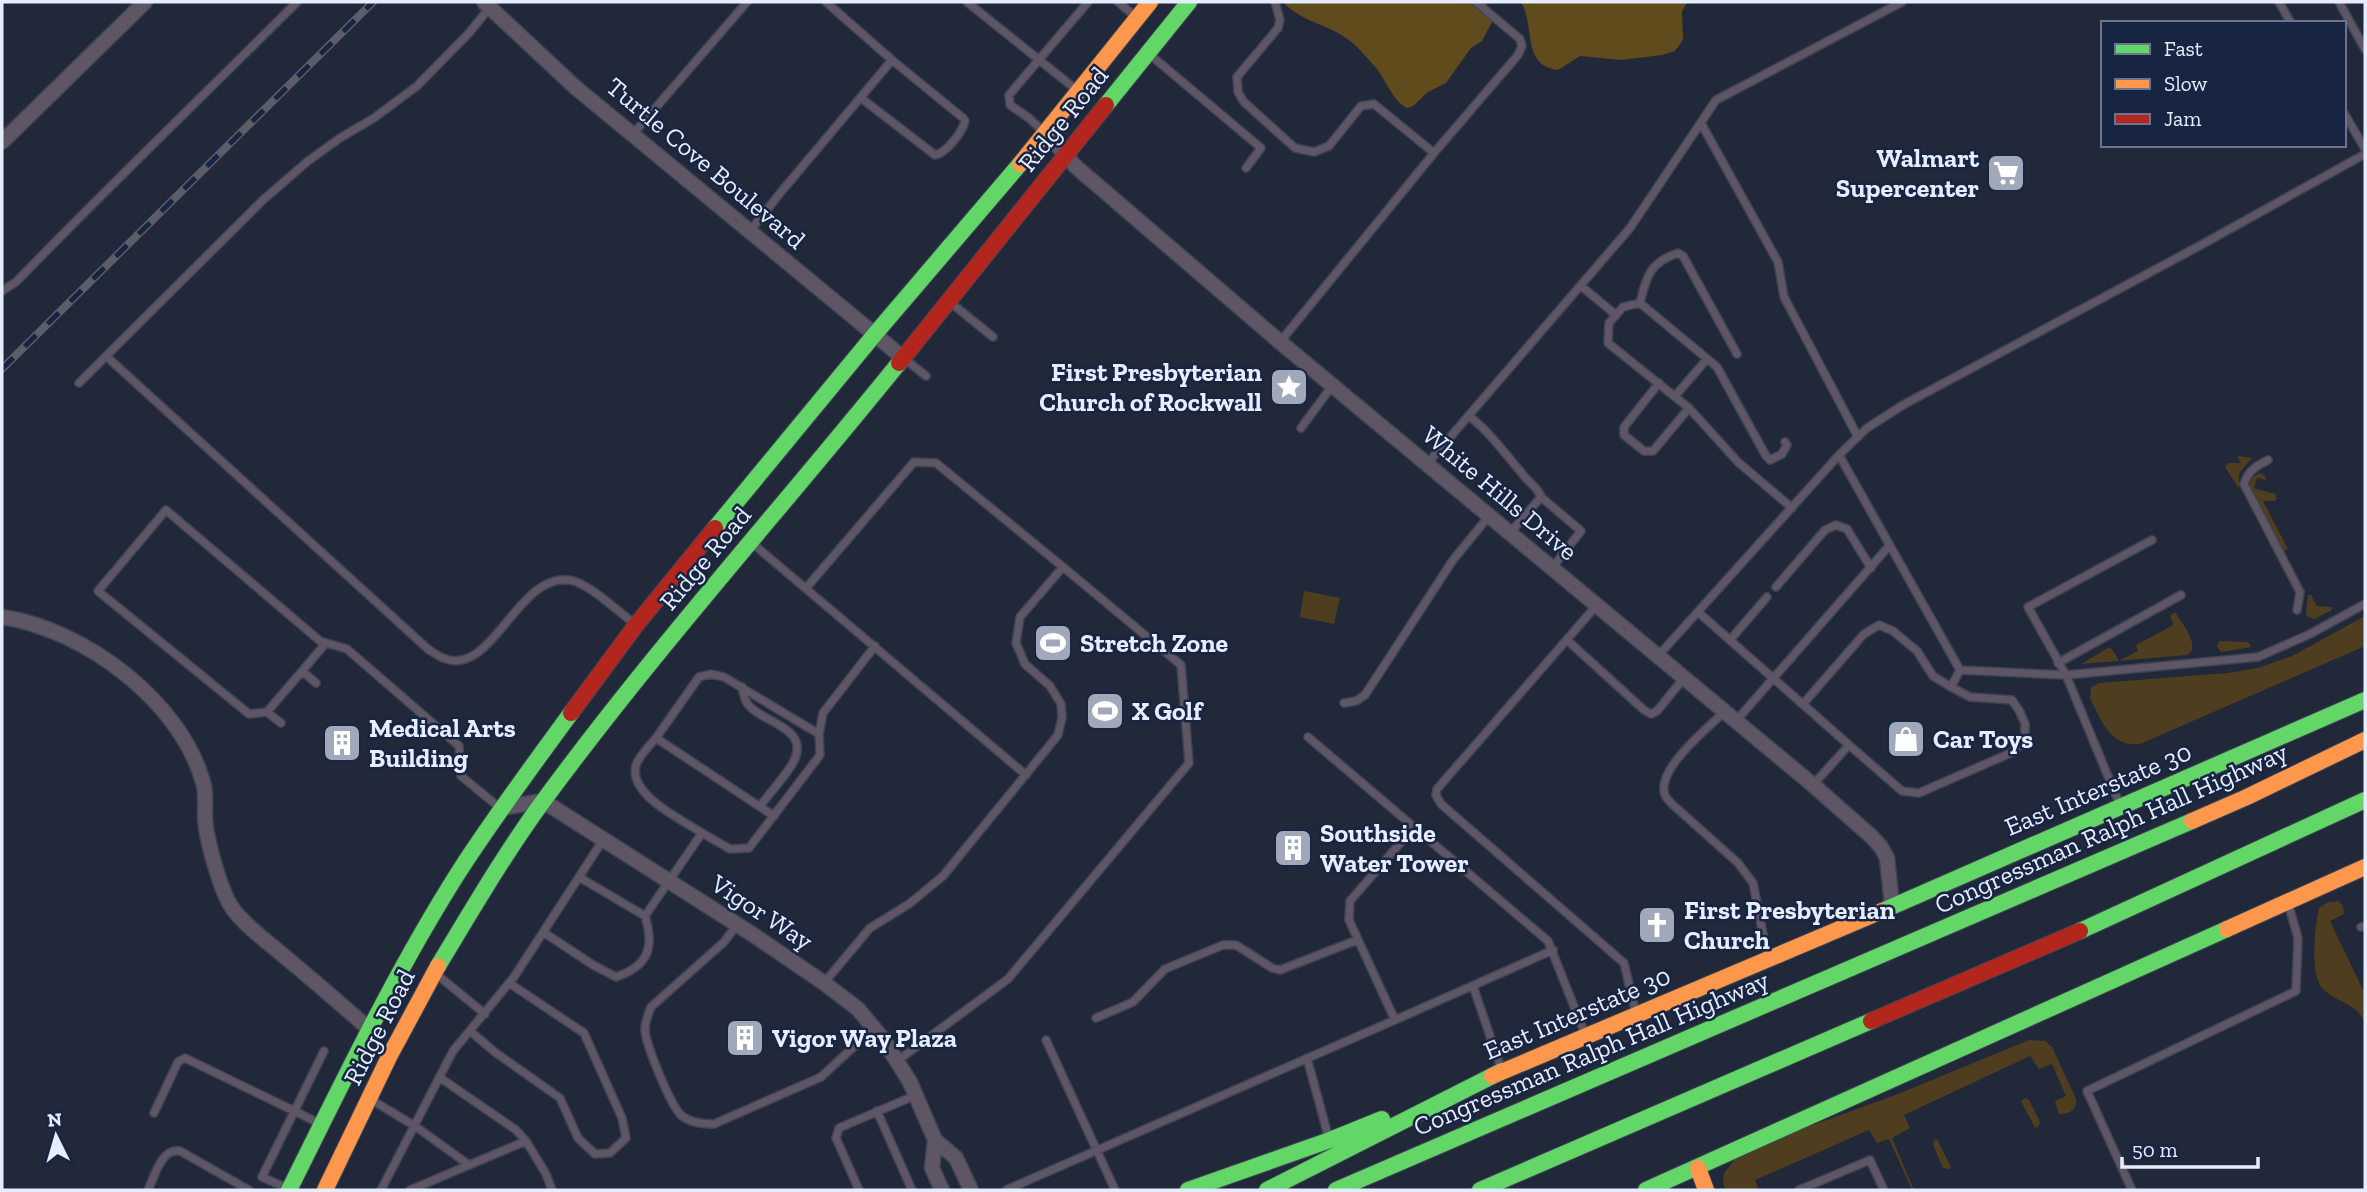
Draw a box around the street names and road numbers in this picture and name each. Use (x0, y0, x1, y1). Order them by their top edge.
street label: Ridge Road (1011, 60, 1115, 178)
street label: Turtle Cove Boulevard (600, 70, 812, 256)
street label: White Hills Drive (1416, 419, 1584, 567)
street label: Ridge Road (652, 500, 758, 616)
street label: Congressman Ralph Hall Highway (1929, 735, 2293, 921)
street label: East Interstate 30 (2000, 735, 2196, 843)
street label: Vigor Way (704, 867, 820, 957)
street label: East Interstate 30 (1479, 959, 1675, 1067)
street label: Congressman Ralph Hall Highway (1408, 963, 1774, 1143)
street label: Ridge Road (336, 964, 422, 1090)

